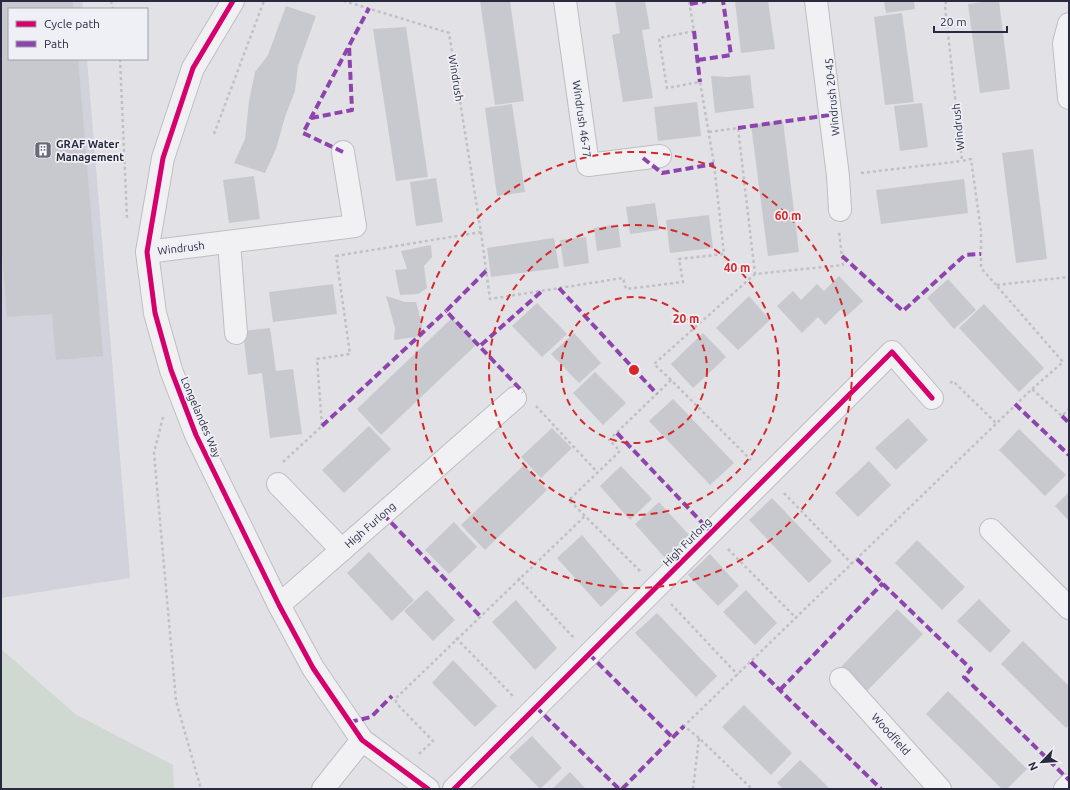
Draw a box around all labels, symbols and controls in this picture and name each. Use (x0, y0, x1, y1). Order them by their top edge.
legend (8, 8, 148, 60)
scale bar (934, 8, 1007, 34)
text: 20 m (940, 15, 967, 28)
text: Cycle path (44, 17, 100, 30)
text: Path (44, 37, 69, 50)
street label: Windrush (446, 54, 466, 102)
street label: Windrush 20-45 (823, 58, 841, 136)
street label: Windrush 46-77 (571, 80, 593, 158)
street label: Windrush (950, 103, 966, 151)
place label: GRAF Water Management (56, 138, 124, 163)
building icon: GRAF Water Management (33, 140, 53, 160)
text: 60 m (775, 209, 801, 222)
street label: Windrush (157, 239, 205, 257)
text: 40 m (724, 261, 750, 274)
text: 20 m (673, 312, 699, 325)
centre of rings (627, 363, 641, 377)
street label: Longelandes Way (179, 375, 224, 460)
street label: High Furlong (342, 500, 398, 550)
street label: High Furlong (660, 515, 714, 569)
street label: Woodfield (869, 711, 913, 757)
north arrow (1022, 742, 1062, 782)
text: N (1026, 760, 1040, 772)

